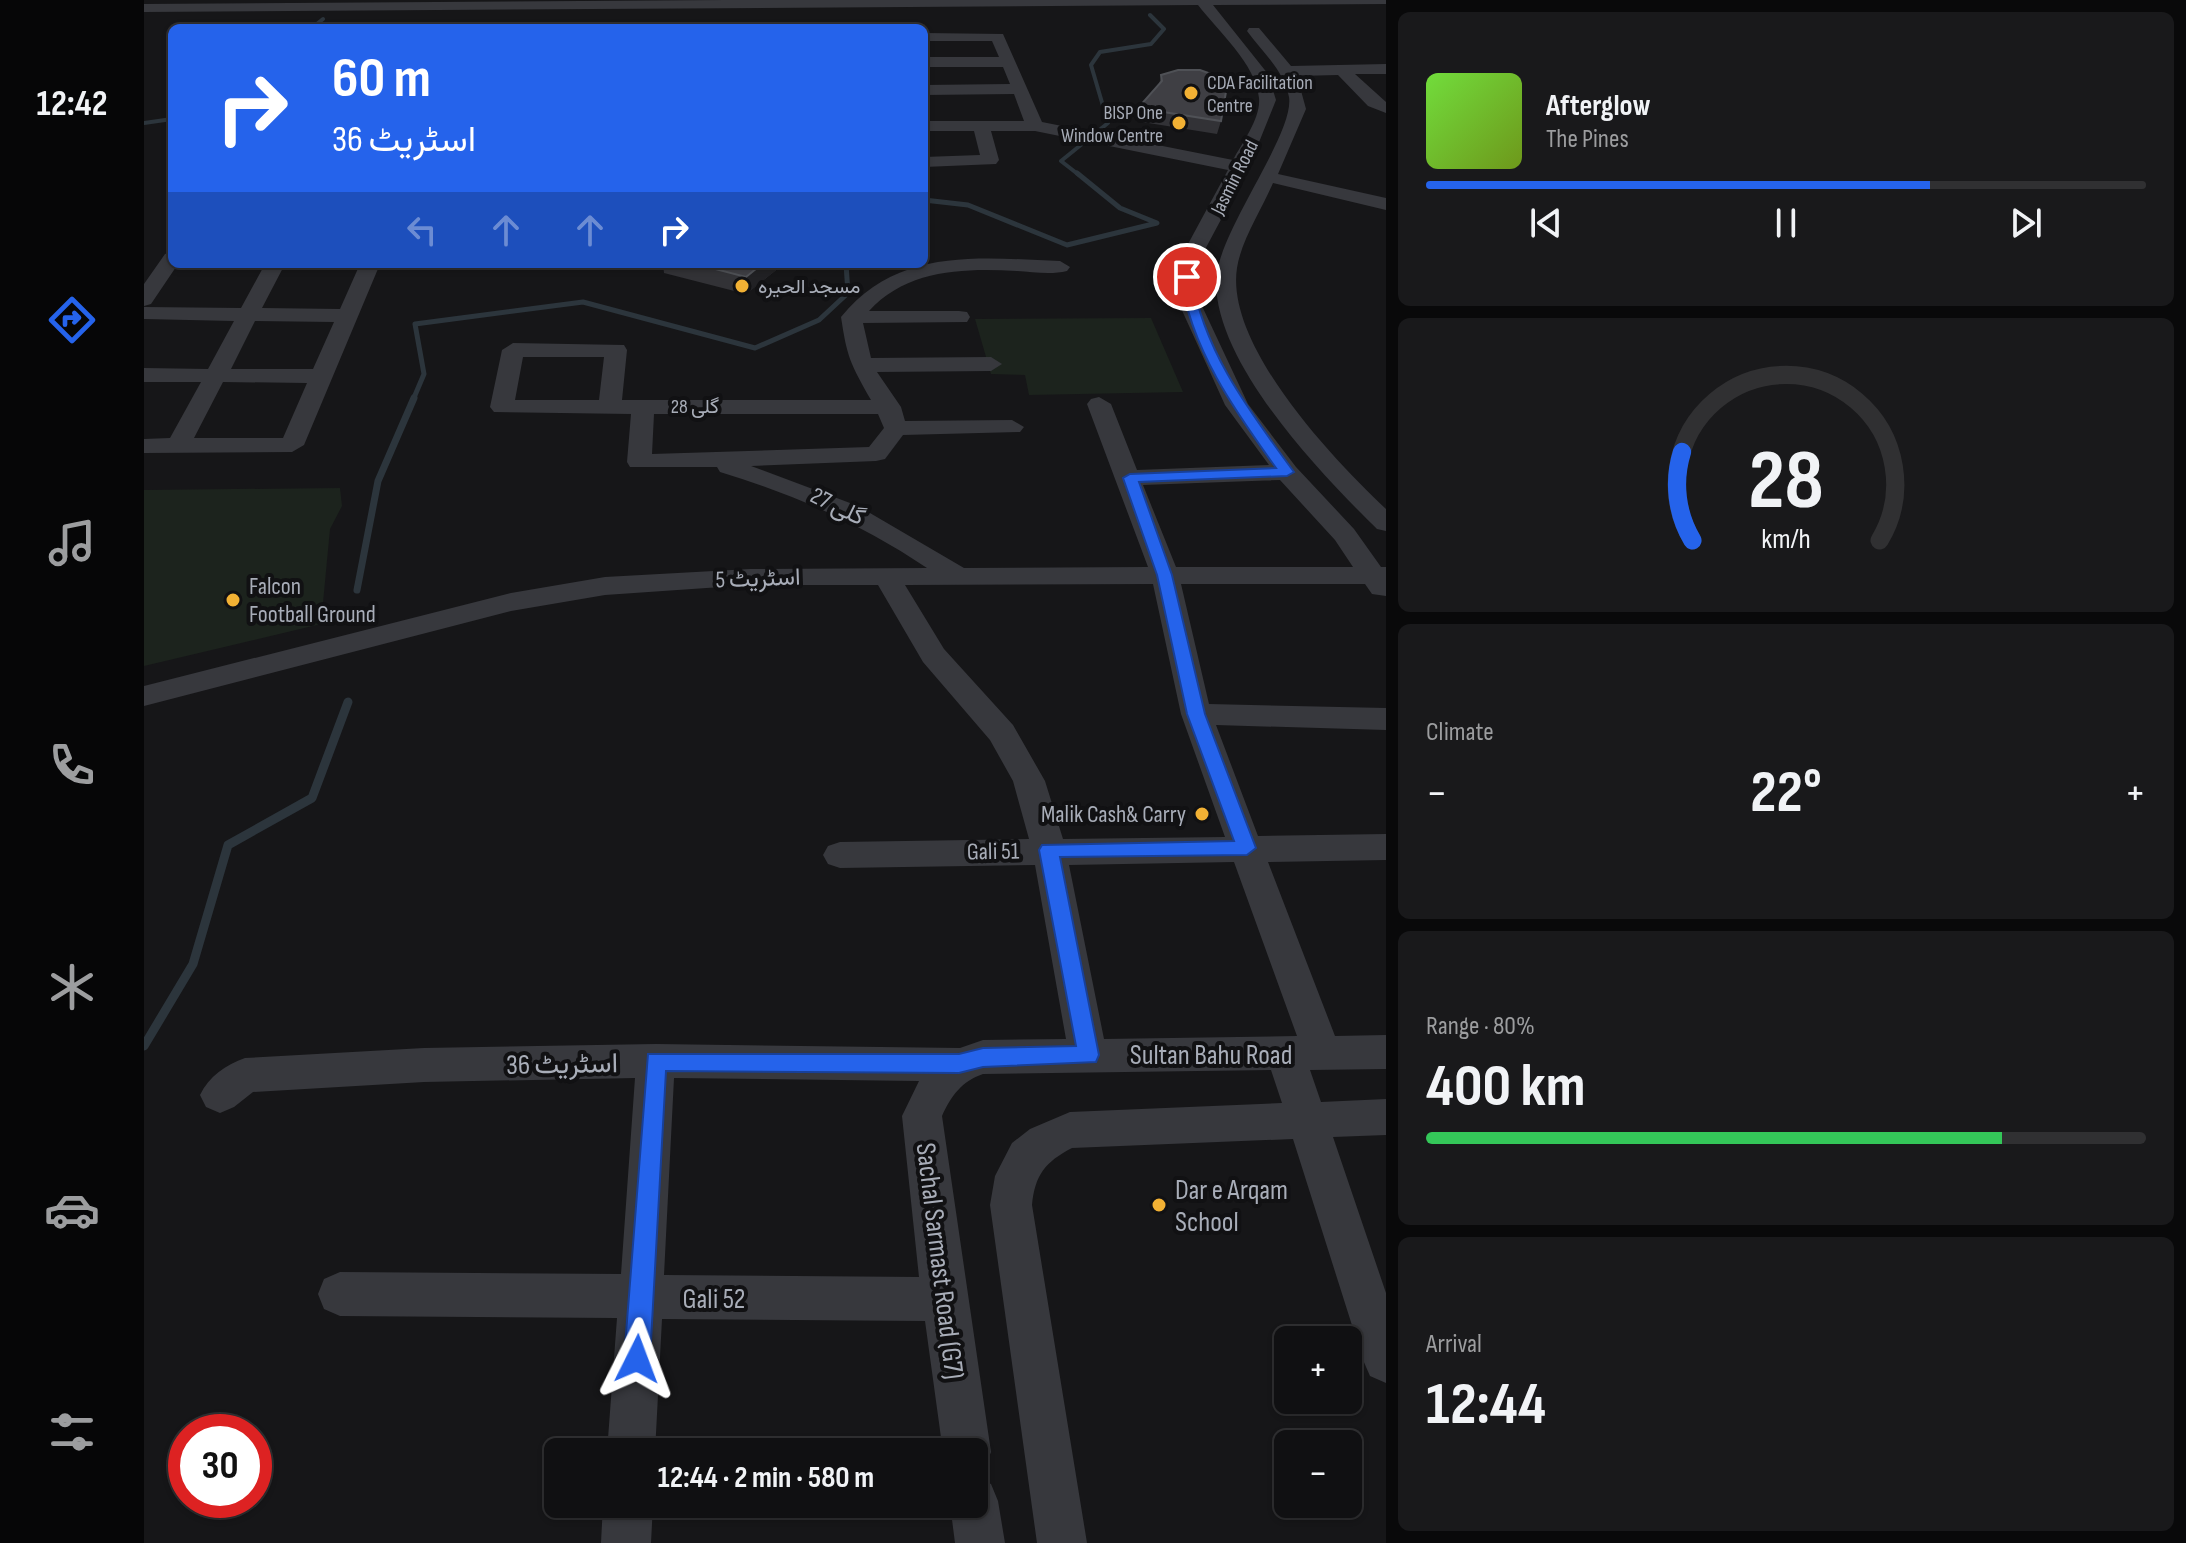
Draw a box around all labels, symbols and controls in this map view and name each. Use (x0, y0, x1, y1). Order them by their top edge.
text: 60 m (332, 46, 431, 113)
icon: right (200, 56, 304, 160)
place label: CDA Facilitation Centre (1207, 71, 1313, 118)
text: 12:42 (37, 83, 107, 126)
marker: CDA Facilitation Centre (1182, 84, 1200, 102)
text: Afterglow (1546, 88, 1651, 124)
place label: BISP One Window Centre (1061, 101, 1163, 148)
marker: BISP One Window Centre (1170, 114, 1188, 132)
text: اسٹریٹ 36 (332, 119, 476, 162)
text: The Pines (1546, 124, 1629, 155)
street label: Jasmin Road (1205, 136, 1264, 220)
icon: previous (1524, 201, 1568, 245)
icon: pause (1764, 201, 1808, 245)
icon: next (2004, 201, 2048, 245)
icon: left (400, 208, 444, 252)
icon: ahead (484, 208, 528, 252)
icon: ahead (568, 208, 612, 252)
icon: right (652, 208, 696, 252)
pin (1153, 243, 1221, 311)
icon: arrive (1165, 255, 1209, 299)
place label: مسجد الحیرہ (758, 275, 860, 299)
marker: مسجد الحیرہ (733, 277, 751, 295)
icon: directions (44, 292, 100, 348)
street label: گلی 28 (671, 395, 719, 419)
text: 28 (1748, 432, 1824, 532)
street label: گلی 27 (806, 481, 870, 532)
icon: music (44, 515, 100, 571)
text: km/h (1761, 522, 1811, 557)
street label: اسٹریٹ 5 (715, 563, 801, 594)
place label: Falcon Football Ground (249, 572, 376, 629)
marker: Falcon Football Ground (224, 591, 242, 609)
text: Climate (1426, 717, 1494, 748)
icon: phone (44, 737, 100, 793)
text: 22° (1750, 757, 1822, 829)
text: − (1426, 767, 1448, 820)
text: + (2124, 767, 2146, 820)
place label: Malik Cash& Carry (1041, 800, 1186, 829)
marker: Malik Cash& Carry (1193, 805, 1211, 823)
street label: Gali 51 (967, 837, 1020, 866)
icon: climate (44, 959, 100, 1015)
text: Range · 80% (1426, 1011, 1535, 1042)
street label: Sultan Bahu Road (1130, 1039, 1292, 1072)
street label: اسٹریٹ 36 (506, 1047, 618, 1082)
text: 400 km (1426, 1051, 1586, 1123)
street label: Sachal Sarmast Road (G7) (909, 1141, 970, 1381)
place label: Dar e Arqam School (1175, 1174, 1288, 1239)
icon: car (44, 1182, 100, 1238)
marker: Dar e Arqam School (1150, 1196, 1168, 1214)
street label: Gali 52 (683, 1283, 745, 1316)
position arrow (595, 1317, 679, 1401)
map controls (1274, 1326, 1362, 1518)
button: + (1274, 1326, 1362, 1414)
text: Arrival (1426, 1329, 1482, 1360)
text: 12:44 (1426, 1369, 1546, 1441)
icon: filters (44, 1404, 100, 1460)
speed limit sign: 30 (168, 1414, 272, 1518)
button: − (1274, 1430, 1362, 1518)
text: 12:44 · 2 min · 580 m (658, 1460, 874, 1496)

